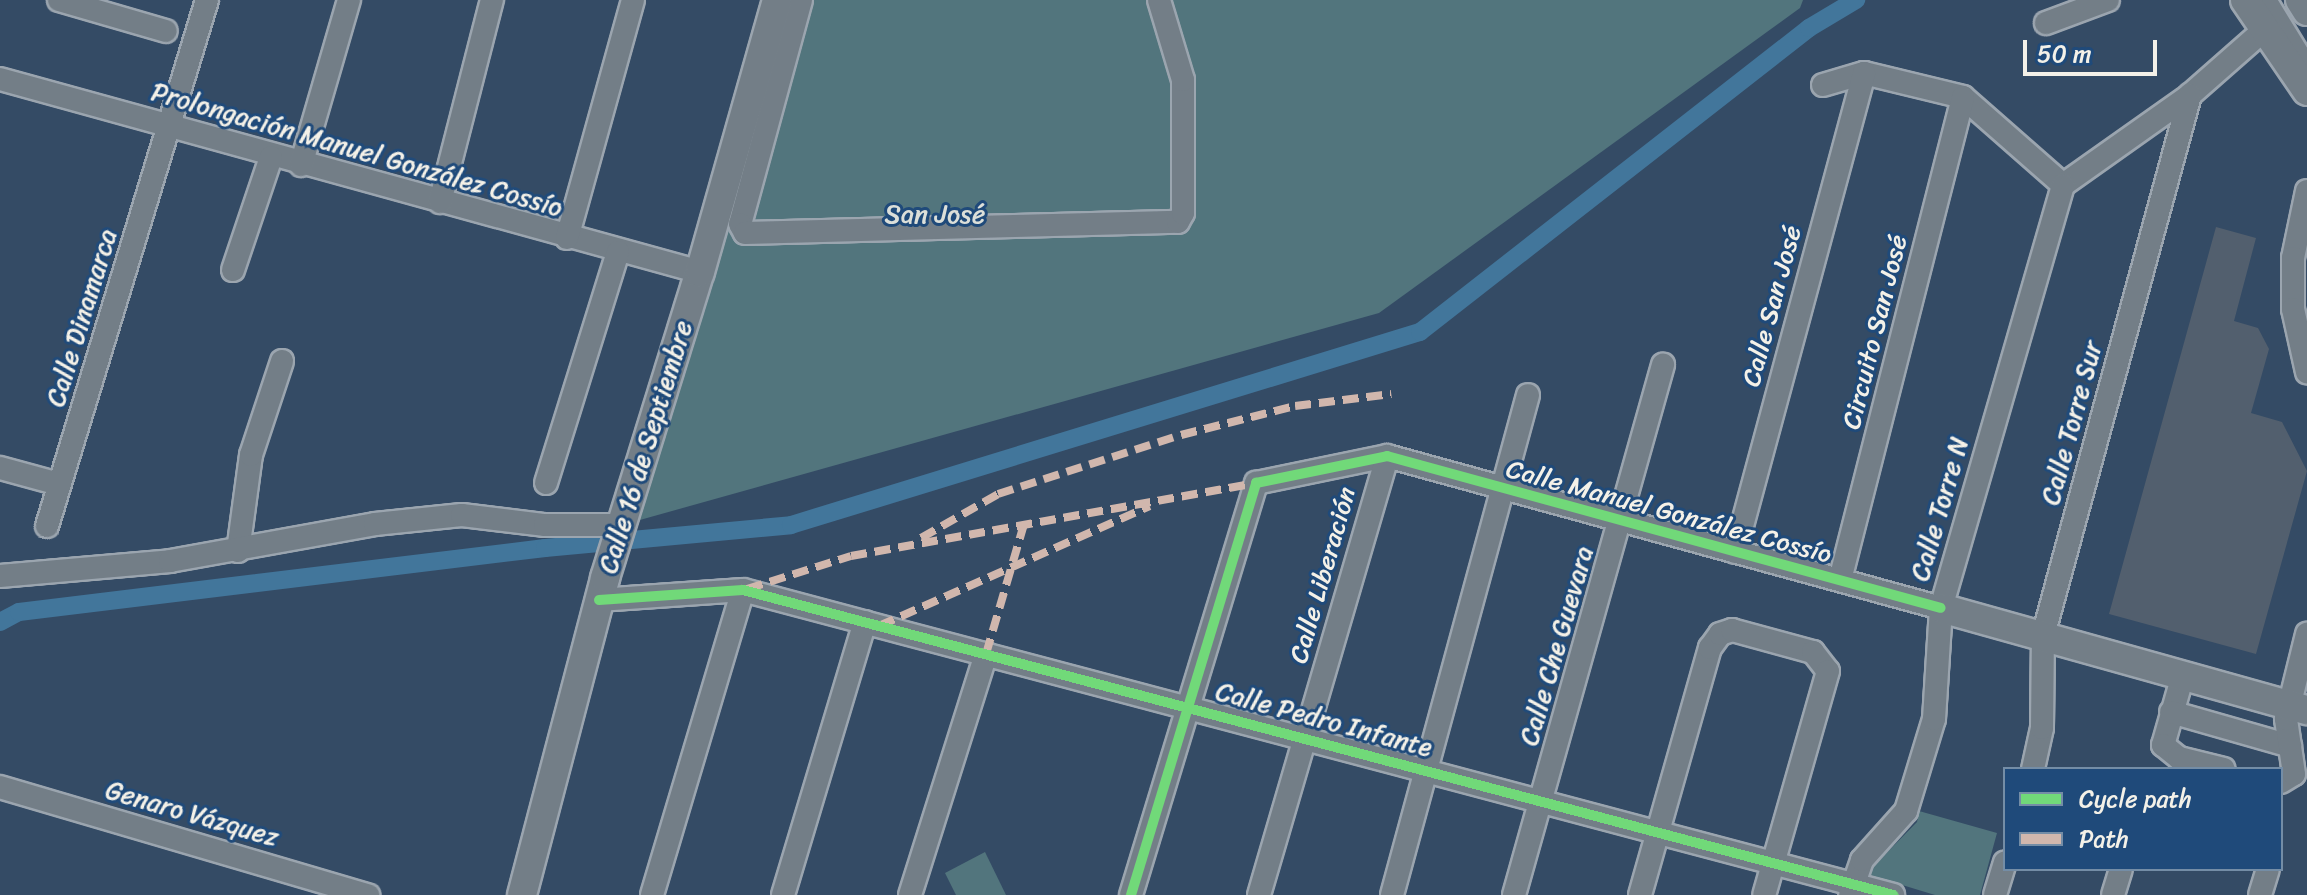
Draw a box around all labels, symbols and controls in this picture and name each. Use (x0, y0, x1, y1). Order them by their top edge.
scale bar (2027, 24, 2161, 74)
text: 50 m (2037, 33, 2092, 75)
street label: Prolongación Manuel González Cossío (148, 76, 566, 224)
park label: San José (885, 199, 985, 231)
street label: Calle San José (1736, 222, 1808, 390)
street label: Calle Dinamarca (40, 226, 124, 410)
street label: Circuito San José (1836, 231, 1914, 433)
street label: Calle 16 de Septiembre (593, 316, 699, 578)
street label: Calle Torre Sur (2035, 336, 2109, 510)
street label: Calle Torre N (1904, 433, 1976, 585)
street label: Calle Manuel González Cossío (1503, 454, 1835, 570)
street label: Calle Liberación (1283, 483, 1363, 667)
street label: Calle Che Guevara (1514, 542, 1600, 750)
street label: Calle Pedro Infante (1211, 676, 1437, 764)
legend (2003, 767, 2283, 871)
street label: Genaro Vázquez (102, 774, 282, 854)
text: Cycle path (2079, 778, 2192, 820)
text: Path (2079, 818, 2129, 860)

